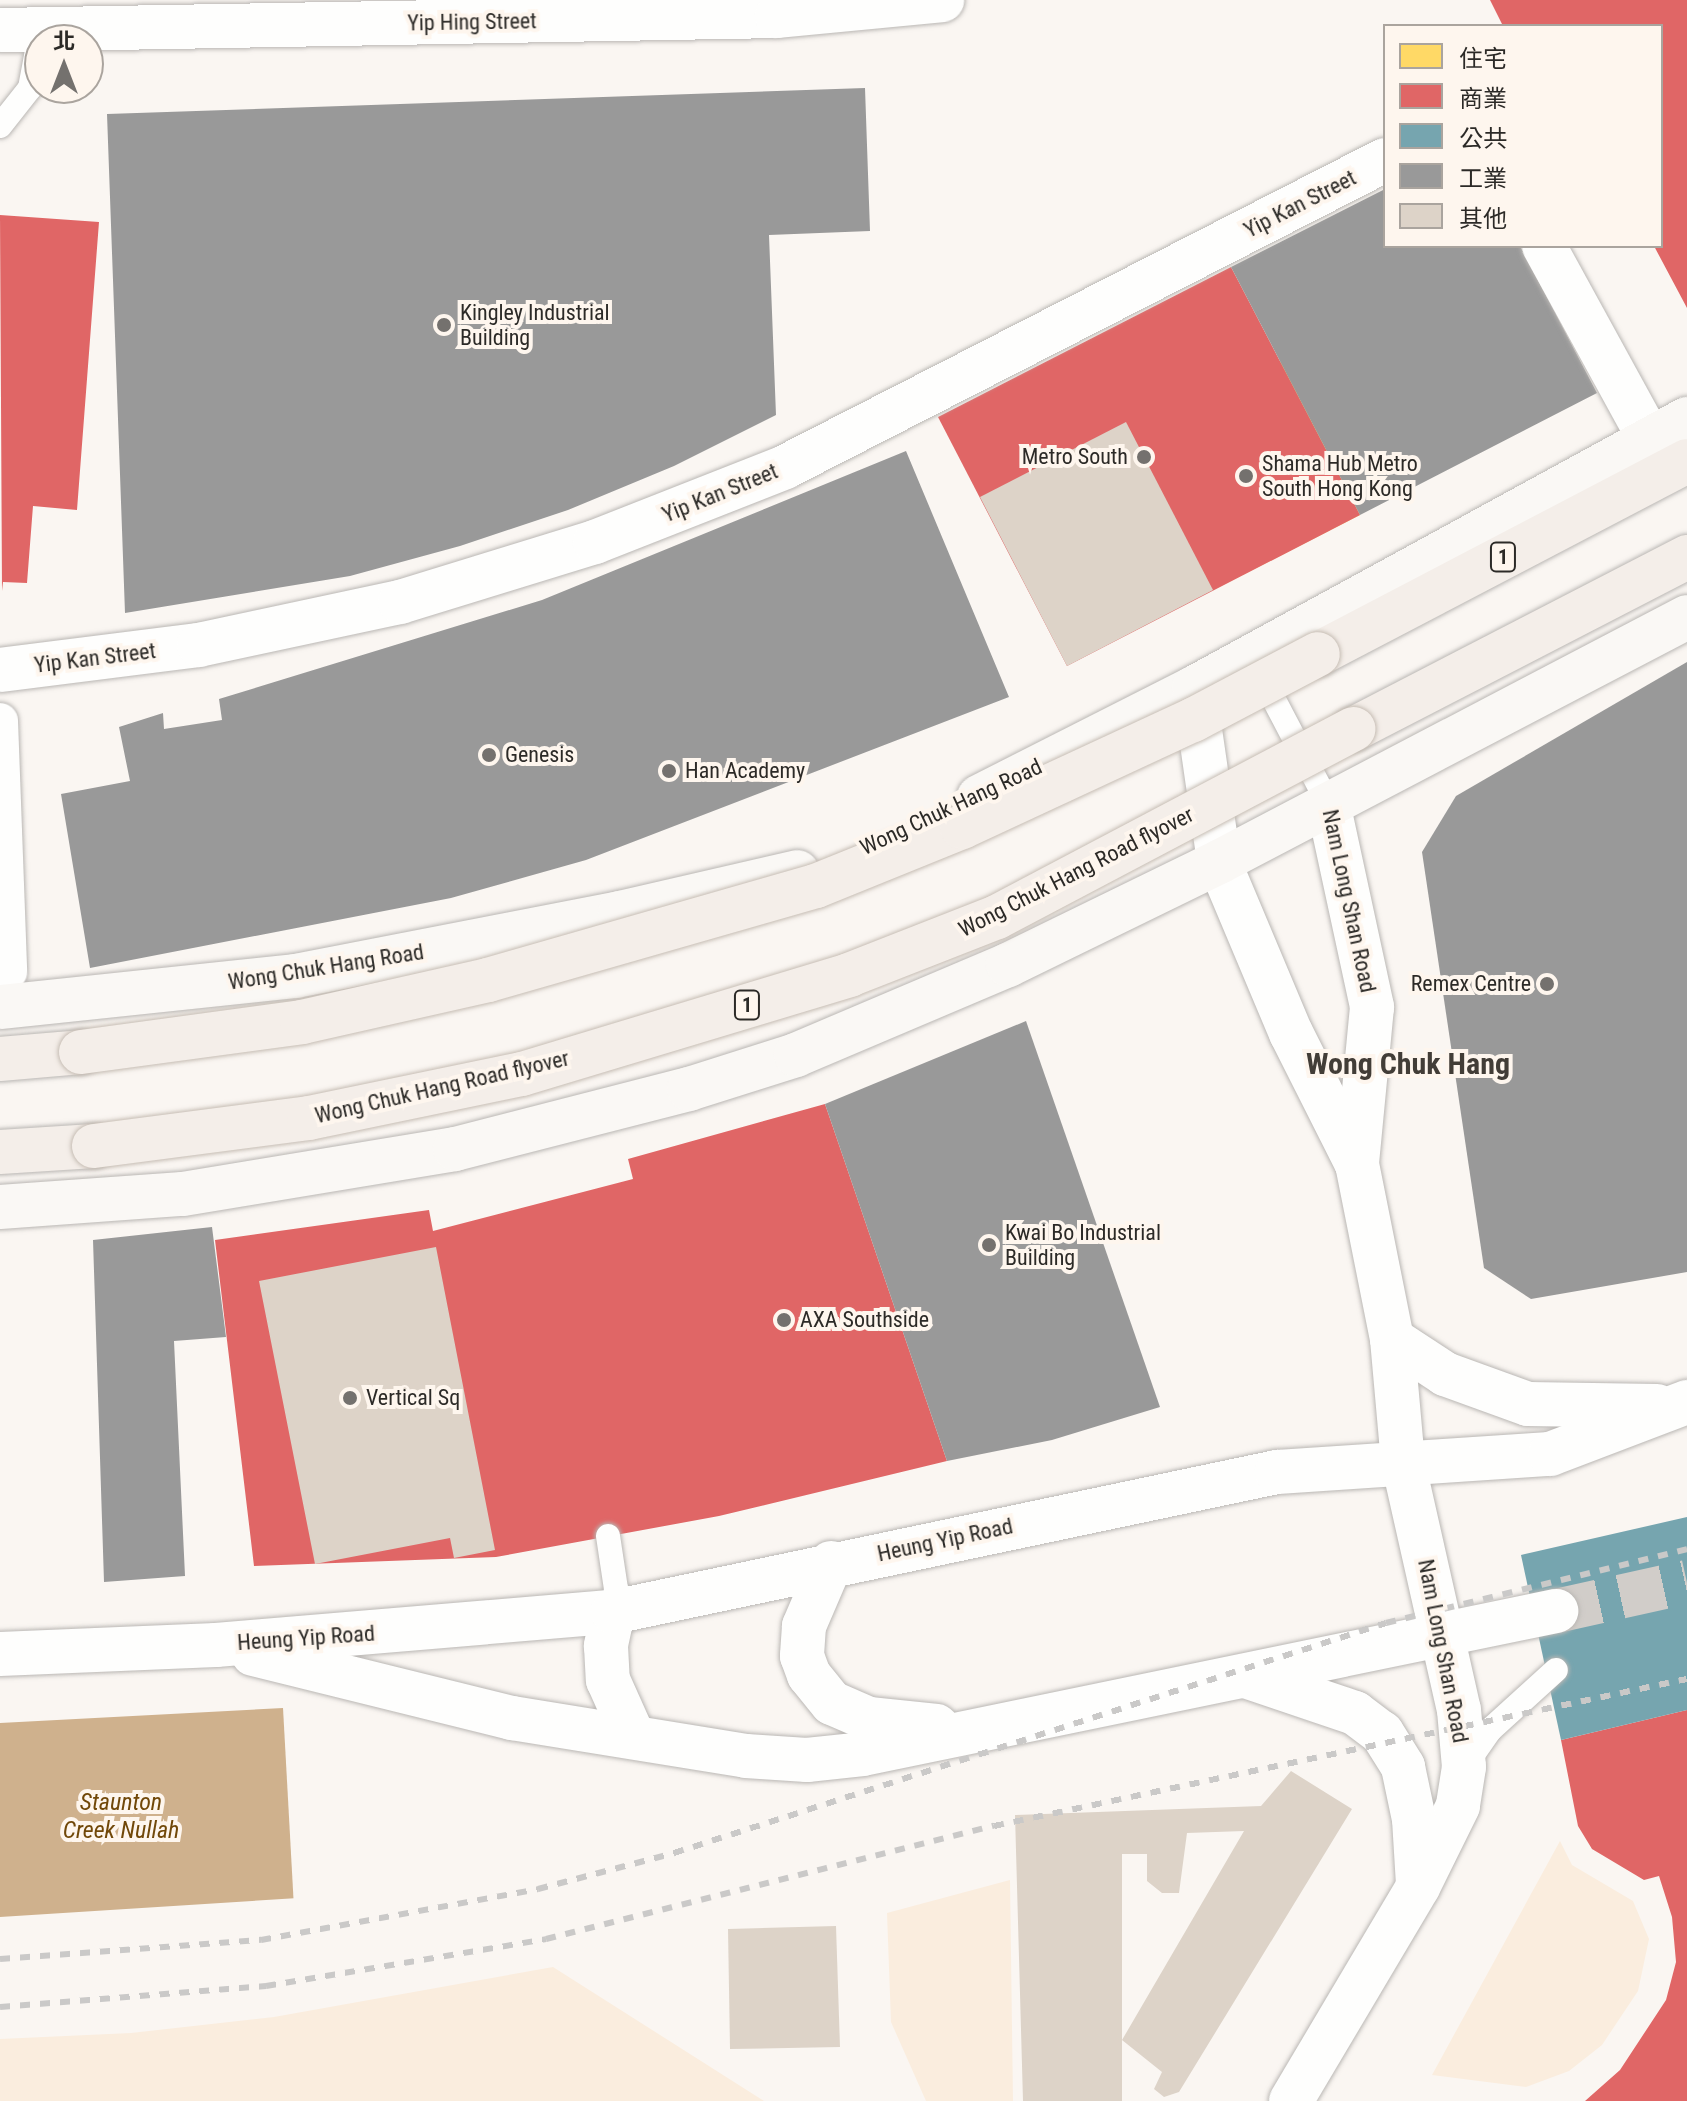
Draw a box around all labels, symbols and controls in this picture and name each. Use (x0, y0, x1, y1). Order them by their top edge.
street label: Yip Hing Street (407, 8, 537, 36)
north arrow (24, 24, 104, 104)
legend (1383, 24, 1663, 248)
text: 北 (53, 29, 75, 54)
text: 住宅 (1459, 45, 1507, 73)
text: 商業 (1459, 85, 1507, 113)
text: 公共 (1459, 125, 1507, 153)
street label: Yip Kan Street (1240, 164, 1360, 244)
text: 工業 (1459, 165, 1507, 193)
text: 其他 (1459, 205, 1507, 233)
place label: Kingley Industrial Building (460, 299, 610, 350)
marker: Kingley Industrial Building (435, 316, 453, 334)
place label: Metro South (1022, 444, 1128, 470)
marker: Metro South (1135, 448, 1153, 466)
place label: Shama Hub Metro South Hong Kong (1262, 450, 1418, 502)
street label: Yip Kan Street (658, 458, 782, 528)
marker: Shama Hub Metro South Hong Kong (1237, 467, 1255, 485)
road number: 1 (1489, 541, 1517, 573)
street label: Yip Kan Street (33, 637, 157, 679)
place label: Genesis (505, 742, 574, 768)
marker: Genesis (480, 746, 498, 764)
street label: Wong Chuk Hang Road (856, 753, 1046, 861)
place label: Han Academy (685, 758, 805, 784)
marker: Han Academy (660, 762, 678, 780)
street label: Wong Chuk Hang Road flyover (954, 801, 1198, 943)
street label: Nam Long Shan Road (1317, 807, 1381, 995)
street label: Wong Chuk Hang Road (226, 939, 426, 995)
place label: Remex Centre (1411, 971, 1531, 997)
marker: Remex Centre (1538, 975, 1556, 993)
road number: 1 (733, 989, 761, 1021)
street label: Wong Chuk Hang Road flyover (312, 1045, 572, 1129)
district label: Wong Chuk Hang (1306, 1046, 1510, 1082)
place label: Kwai Bo Industrial Building (1005, 1219, 1161, 1270)
marker: Kwai Bo Industrial Building (980, 1236, 998, 1254)
place label: AXA Southside (800, 1307, 929, 1333)
marker: AXA Southside (775, 1311, 793, 1329)
place label: Vertical Sq (366, 1385, 460, 1411)
marker: Vertical Sq (341, 1389, 359, 1407)
street label: Heung Yip Road (875, 1513, 1015, 1567)
street label: Nam Long Shan Road (1412, 1557, 1474, 1745)
street label: Heung Yip Road (236, 1620, 376, 1656)
water label: Staunton Creek Nullah (63, 1789, 179, 1845)

